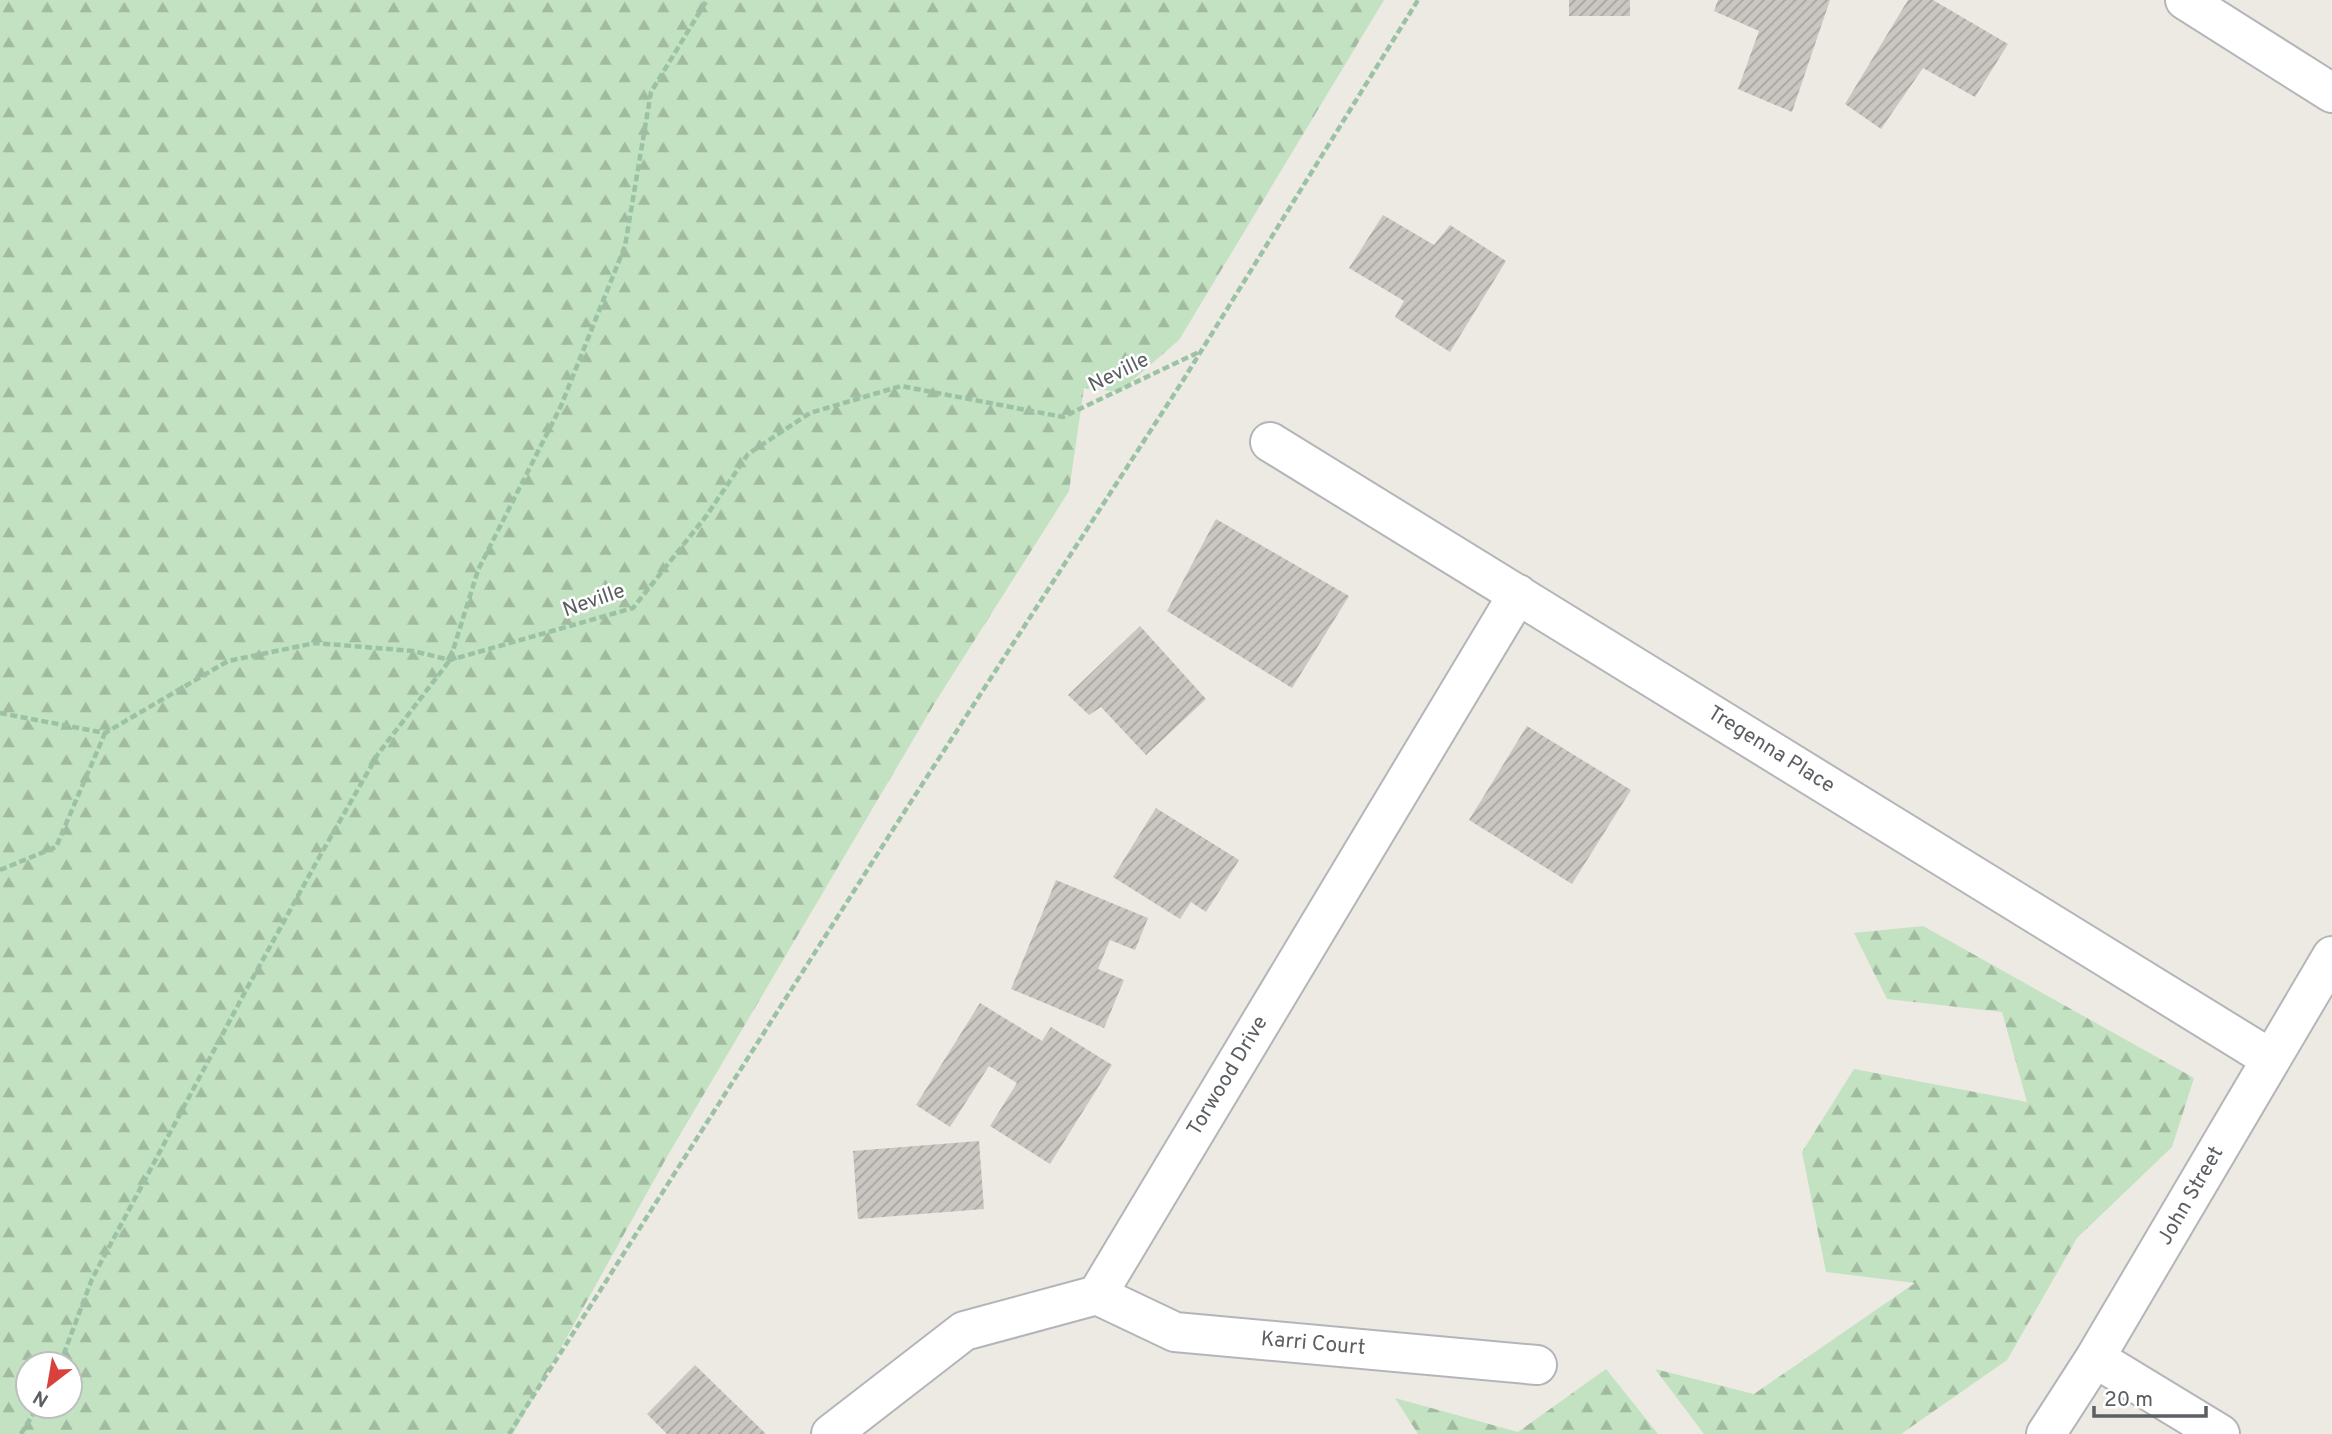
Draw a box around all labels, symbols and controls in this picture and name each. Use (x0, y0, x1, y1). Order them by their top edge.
street label: Neville (1084, 347, 1154, 399)
street label: Neville (559, 578, 629, 624)
street label: Tregenna Place (1702, 700, 1840, 800)
street label: Torwood Drive (1182, 1011, 1274, 1141)
street label: John Street (2152, 1142, 2230, 1250)
street label: Karri Court (1259, 1326, 1367, 1362)
north arrow (14, 1350, 84, 1420)
scale bar (2094, 1374, 2206, 1418)
text: N (29, 1384, 53, 1412)
text: 20 m (2104, 1387, 2153, 1414)

